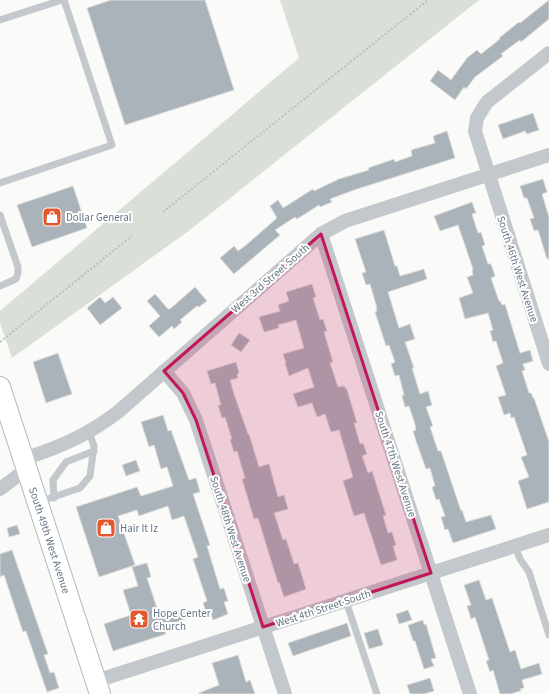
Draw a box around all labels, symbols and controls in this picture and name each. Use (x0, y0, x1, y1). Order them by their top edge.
shop icon: Dollar General (41, 206, 63, 228)
place label: Dollar General (66, 210, 132, 225)
street label: South 46th West Avenue (493, 214, 542, 325)
street label: West 3rd Street South (228, 240, 313, 317)
street label: South 47th West Avenue (371, 409, 420, 520)
street label: South 48th West Avenue (206, 474, 255, 585)
street label: South 49th West Avenue (25, 485, 74, 596)
shop icon: Hair It Iz (95, 517, 117, 539)
place label: Hair It Iz (120, 521, 158, 536)
street label: West 4th Street South (274, 586, 373, 631)
place label: Hope Center Church (153, 606, 211, 634)
temple icon: Hope Center Church (128, 608, 150, 630)

